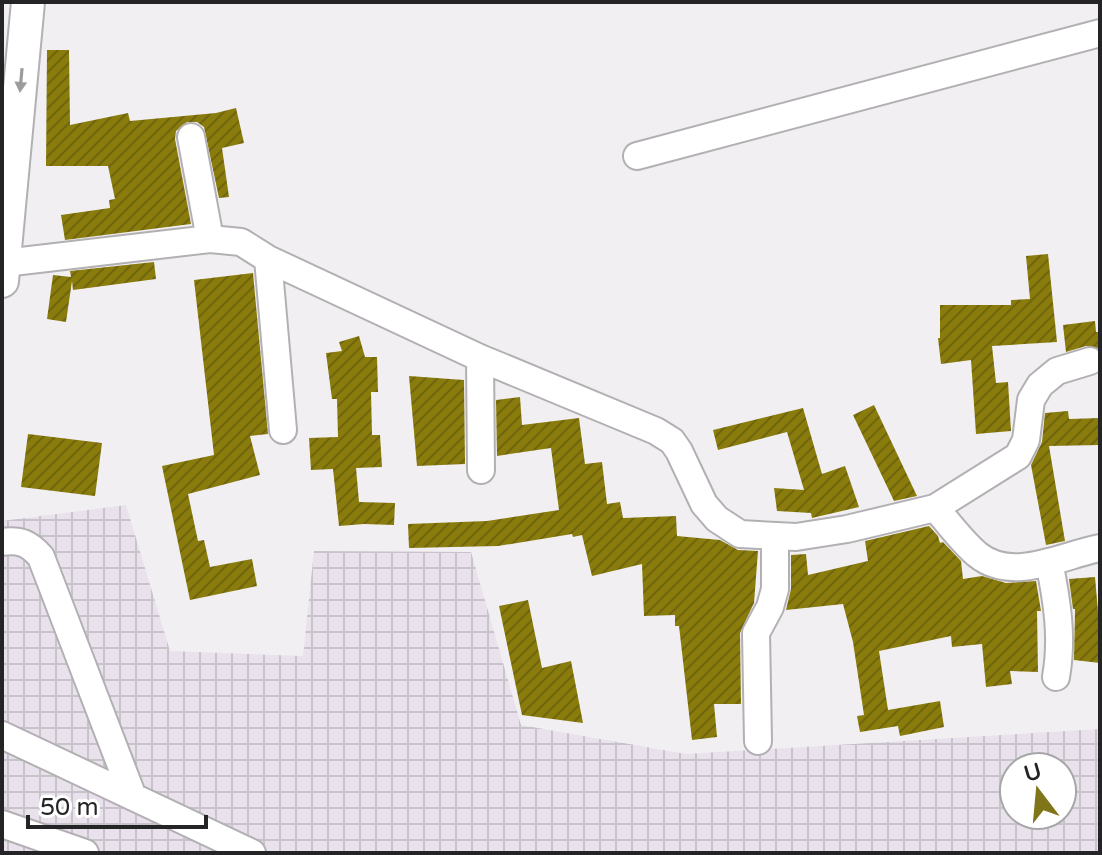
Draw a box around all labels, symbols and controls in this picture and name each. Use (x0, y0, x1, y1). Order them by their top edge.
one-way arrow (14, 68, 27, 93)
north arrow (998, 751, 1078, 831)
text: U (1021, 758, 1044, 788)
scale bar (28, 779, 206, 829)
text: 50 m (40, 793, 98, 822)

